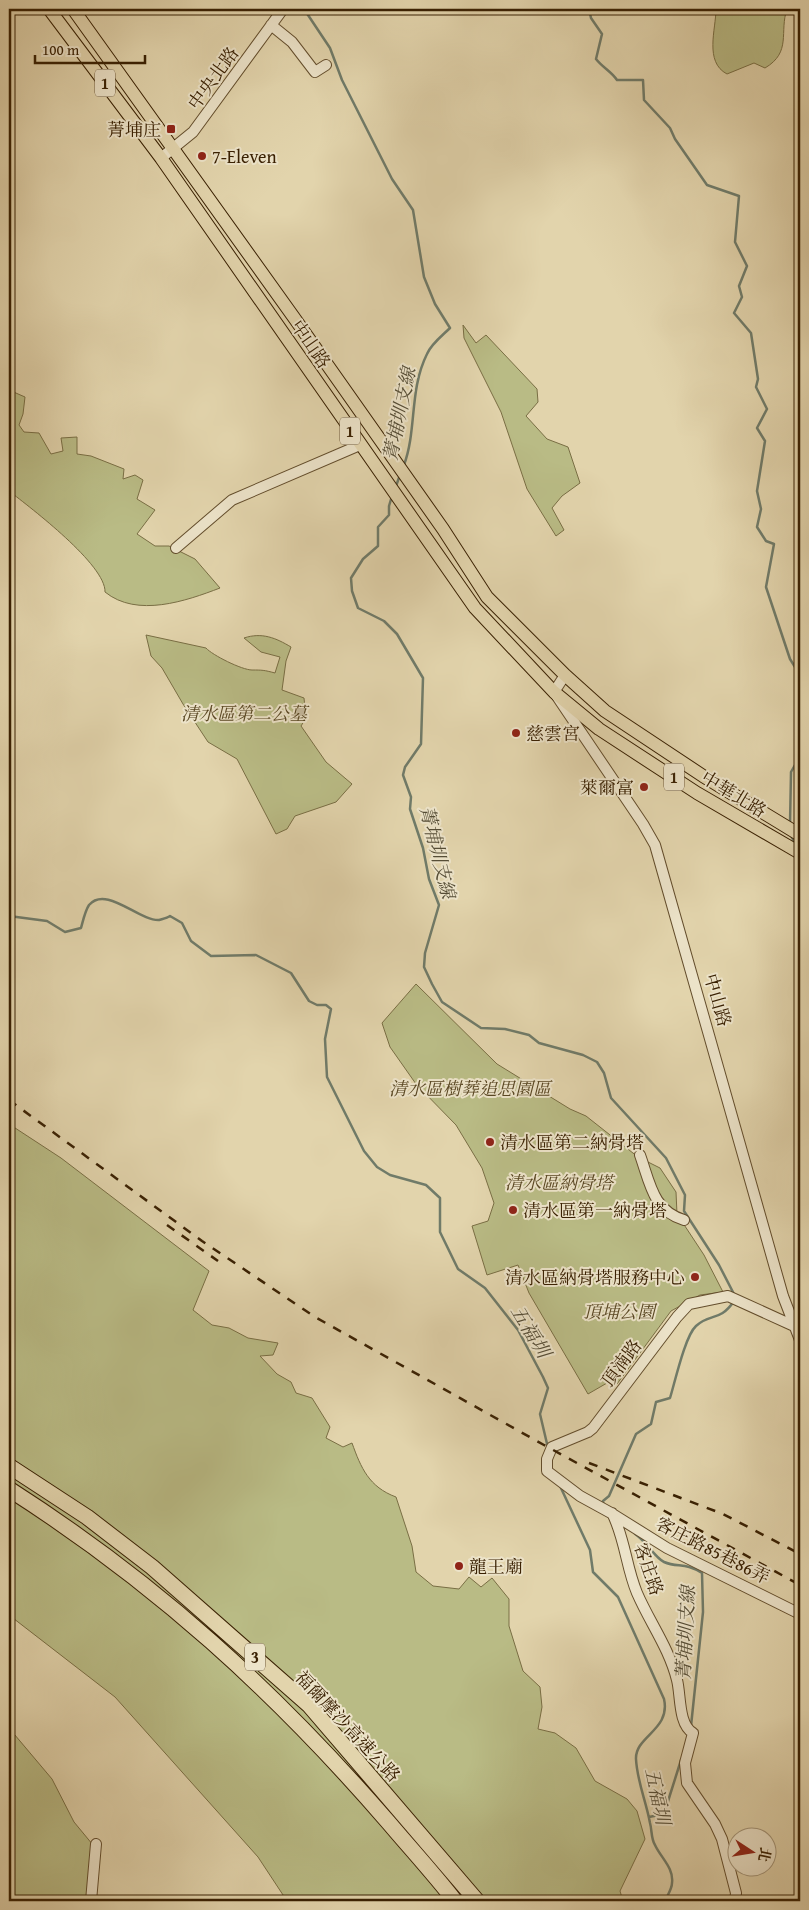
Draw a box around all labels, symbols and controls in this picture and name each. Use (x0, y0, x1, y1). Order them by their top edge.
scale bar (35, 32, 145, 64)
text: 100 m (42, 39, 80, 60)
street label: 中央北路 (181, 41, 245, 115)
road number: 1 (95, 70, 115, 96)
place label: 菁埔庄 (107, 116, 161, 143)
marker: 菁埔庄 (165, 123, 177, 135)
place label: 7-Eleven (212, 143, 277, 170)
marker: 7-Eleven (196, 150, 208, 162)
street label: 中山路 (284, 314, 338, 374)
water label: 菁埔圳支線 (375, 363, 423, 463)
road number: 1 (340, 418, 360, 444)
park label: 清水區第二公墓 (181, 700, 310, 727)
place label: 慈雲宮 (526, 720, 580, 747)
marker: 慈雲宮 (510, 727, 522, 739)
road number: 1 (664, 764, 684, 790)
street label: 中華北路 (696, 764, 772, 824)
place label: 萊爾富 (580, 774, 634, 801)
marker: 萊爾富 (638, 781, 650, 793)
water label: 菁埔圳支線 (413, 803, 464, 903)
street label: 中山路 (698, 970, 738, 1030)
park label: 清水區樹葬追思園區 (389, 1075, 553, 1102)
place label: 清水區第二納骨塔 (500, 1129, 644, 1156)
marker: 清水區第二納骨塔 (484, 1136, 496, 1148)
park label: 清水區納骨塔 (505, 1169, 616, 1196)
place label: 清水區第一納骨塔 (523, 1197, 667, 1224)
marker: 清水區第一納骨塔 (507, 1204, 519, 1216)
place label: 清水區納骨塔服務中心 (505, 1264, 685, 1291)
marker: 清水區納骨塔服務中心 (689, 1271, 701, 1283)
park label: 頂埔公園 (583, 1298, 658, 1325)
water label: 五福圳 (504, 1299, 559, 1365)
street label: 頂湳路 (594, 1333, 648, 1393)
street label: 客庄路85巷86弄 (651, 1510, 775, 1590)
street label: 客庄路 (627, 1539, 671, 1599)
place label: 龍王廟 (469, 1553, 523, 1580)
marker: 龍王廟 (453, 1560, 465, 1572)
water label: 菁埔圳支線 (669, 1583, 702, 1681)
road number: 3 (245, 1644, 265, 1670)
street label: 福爾摩沙高速公路 (289, 1664, 407, 1788)
water label: 五福圳 (638, 1765, 678, 1830)
north arrow (726, 1828, 776, 1878)
text: 北 (753, 1846, 776, 1864)

